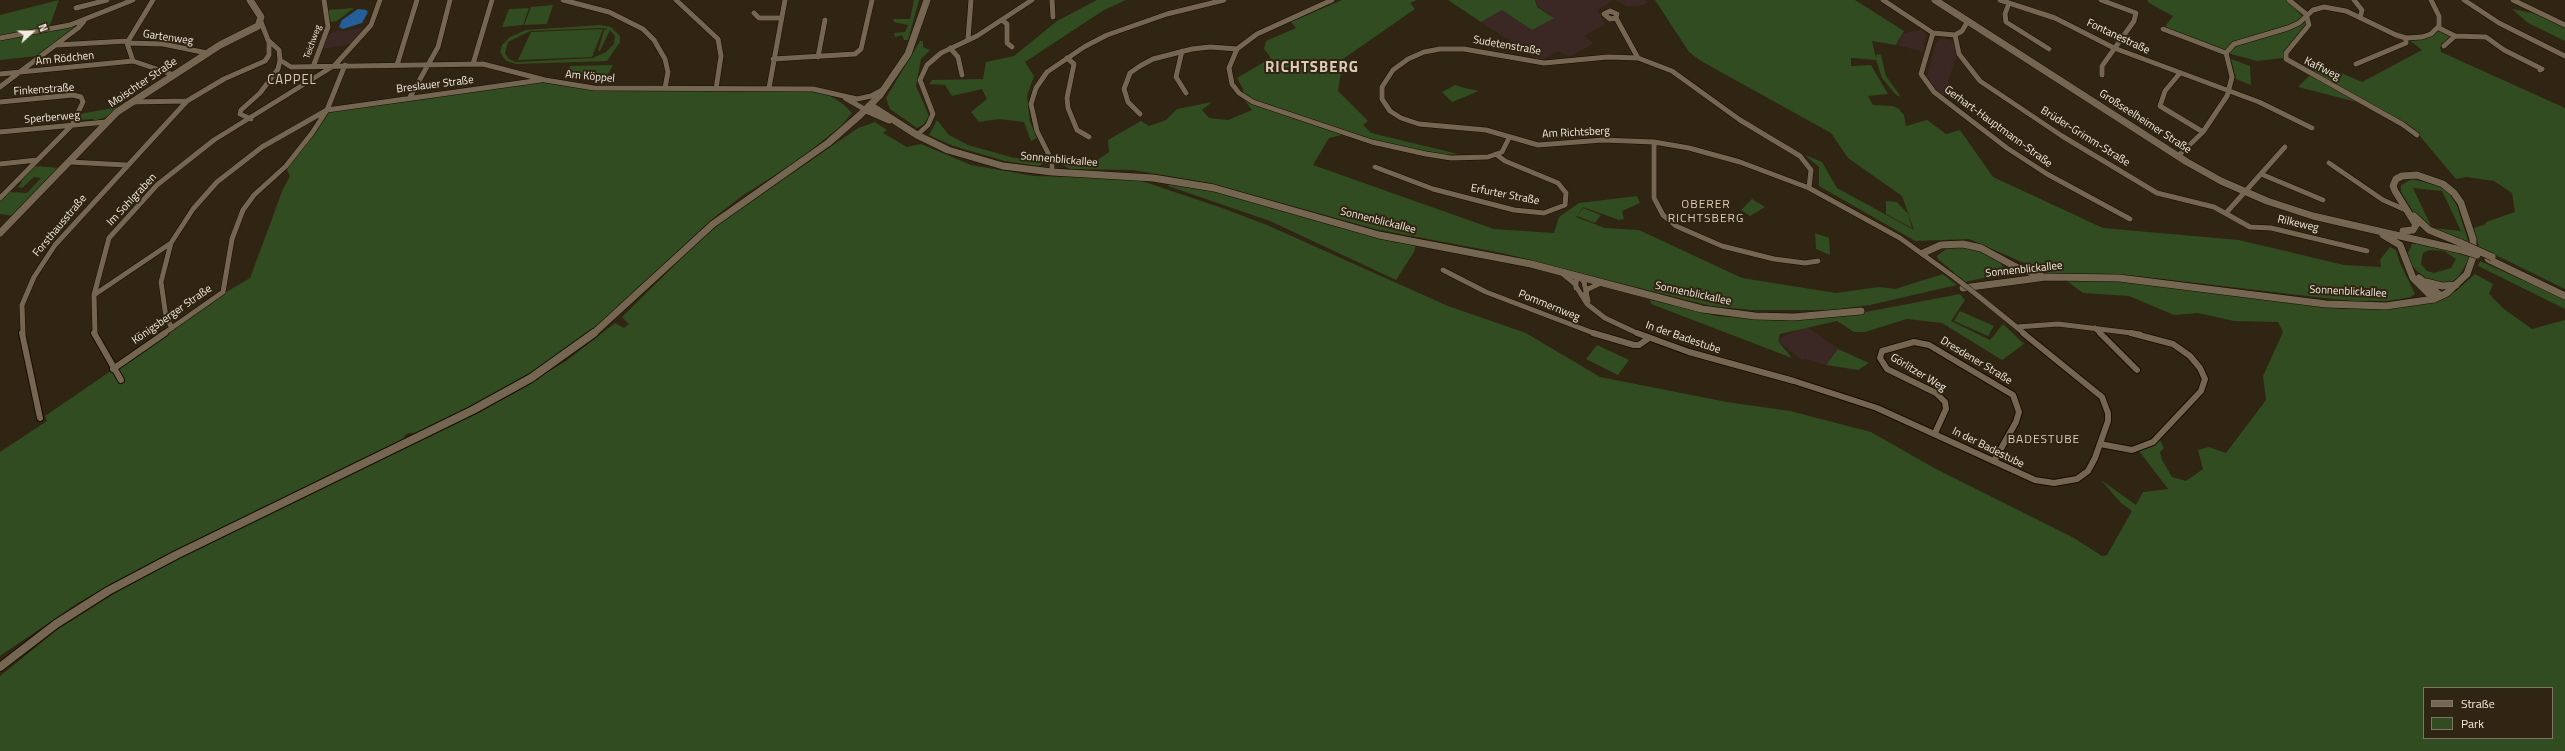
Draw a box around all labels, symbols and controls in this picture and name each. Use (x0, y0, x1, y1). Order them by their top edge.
north arrow (12, 12, 52, 52)
street label: Fontanestraße (2084, 17, 2152, 57)
text: N (34, 21, 52, 34)
street label: Teichweg (302, 24, 324, 60)
street label: Gartenweg (142, 28, 194, 48)
street label: Sudetenstraße (1472, 34, 1542, 58)
street label: Am Rödchen (35, 49, 95, 69)
street label: Moischter Straße (106, 55, 180, 111)
street label: Kaffweg (2302, 55, 2342, 83)
district label: RICHTSBERG (1265, 59, 1359, 77)
street label: Am Köppel (565, 68, 615, 86)
district label: CAPPEL (267, 73, 317, 89)
street label: Breslauer Straße (396, 74, 474, 96)
street label: Finkenstraße (13, 81, 75, 99)
street label: Gerhart-Hauptmann-Straße (1941, 83, 2055, 171)
street label: Großseelheimer Straße (2096, 87, 2194, 157)
street label: Brüder-Grimm-Straße (2038, 104, 2132, 170)
street label: Sperberweg (24, 109, 80, 127)
street label: Am Richtsberg (1542, 125, 1610, 141)
street label: Sonnenblickallee (1020, 150, 1098, 170)
street label: Im Sohlgraben (104, 171, 160, 229)
street label: Erfurter Straße (1470, 182, 1540, 208)
street label: Forsthausstraße (30, 192, 90, 260)
district label: OBERER RICHTSBERG (1668, 198, 1744, 226)
street label: Sonnenblickallee (1339, 205, 1417, 237)
street label: Rilkeweg (2276, 213, 2320, 235)
street label: Sonnenblickallee (1985, 259, 2063, 281)
street label: Sonnenblickallee (1654, 279, 1732, 309)
street label: Königsberger Straße (130, 283, 214, 347)
street label: Sonnenblickallee (2309, 283, 2387, 301)
street label: Pommernweg (1516, 288, 1582, 324)
street label: In der Badestube (1644, 319, 1722, 357)
street label: Dresdener Straße (1938, 334, 2014, 388)
street label: Görlitzer Weg (1888, 351, 1948, 395)
street label: In der Badestube (1950, 425, 2026, 471)
district label: BADESTUBE (2008, 433, 2080, 447)
legend (2423, 687, 2553, 739)
text: Straße (2461, 694, 2495, 713)
text: Park (2461, 714, 2484, 733)

